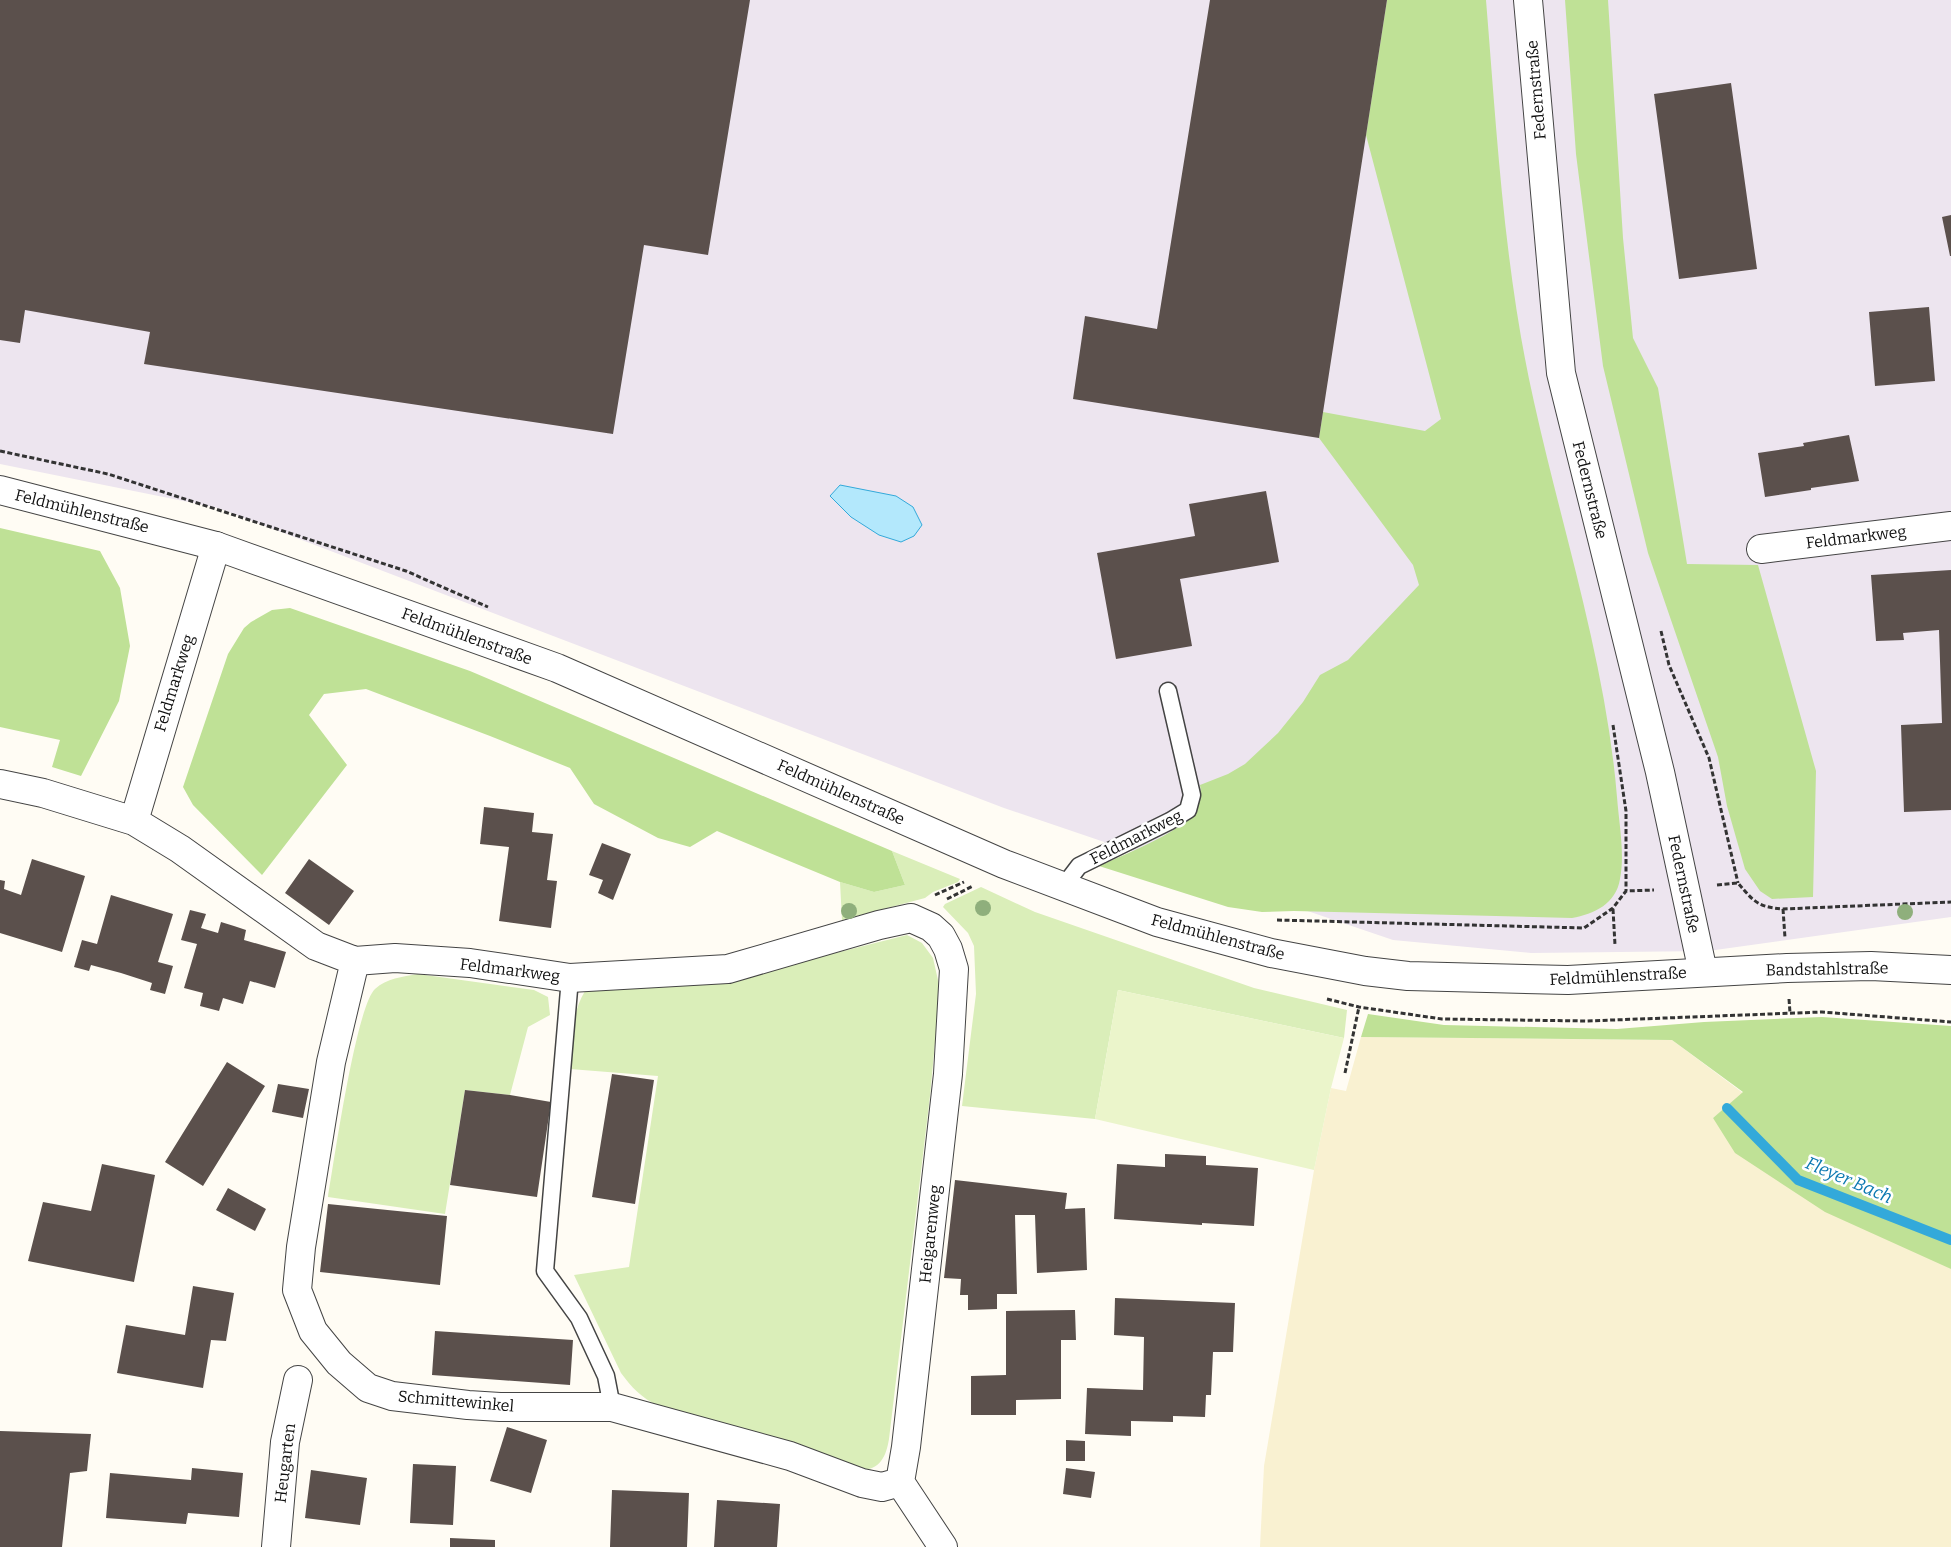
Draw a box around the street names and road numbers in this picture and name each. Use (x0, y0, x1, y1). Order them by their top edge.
street label: Federnstraße (1522, 39, 1550, 141)
street label: Federnstraße (1569, 439, 1611, 541)
street label: Feldmühlenstraße (13, 485, 151, 537)
street label: Feldmarkweg (1805, 521, 1907, 553)
street label: Feldmühlenstraße (399, 604, 535, 668)
street label: Feldmarkweg (150, 632, 198, 734)
street label: Feldmühlenstraße (774, 755, 908, 829)
street label: Feldmarkweg (1087, 806, 1185, 868)
street label: Federnstraße (1664, 833, 1704, 935)
street label: Feldmühlenstraße (1149, 910, 1287, 964)
street label: Feldmarkweg (459, 954, 561, 986)
street label: Bandstahlstraße (1765, 958, 1889, 980)
street label: Feldmühlenstraße (1549, 963, 1687, 989)
street label: Heigarenweg (915, 1184, 945, 1284)
street label: Schmittewinkel (397, 1386, 515, 1416)
street label: Heugarten (271, 1422, 299, 1504)

